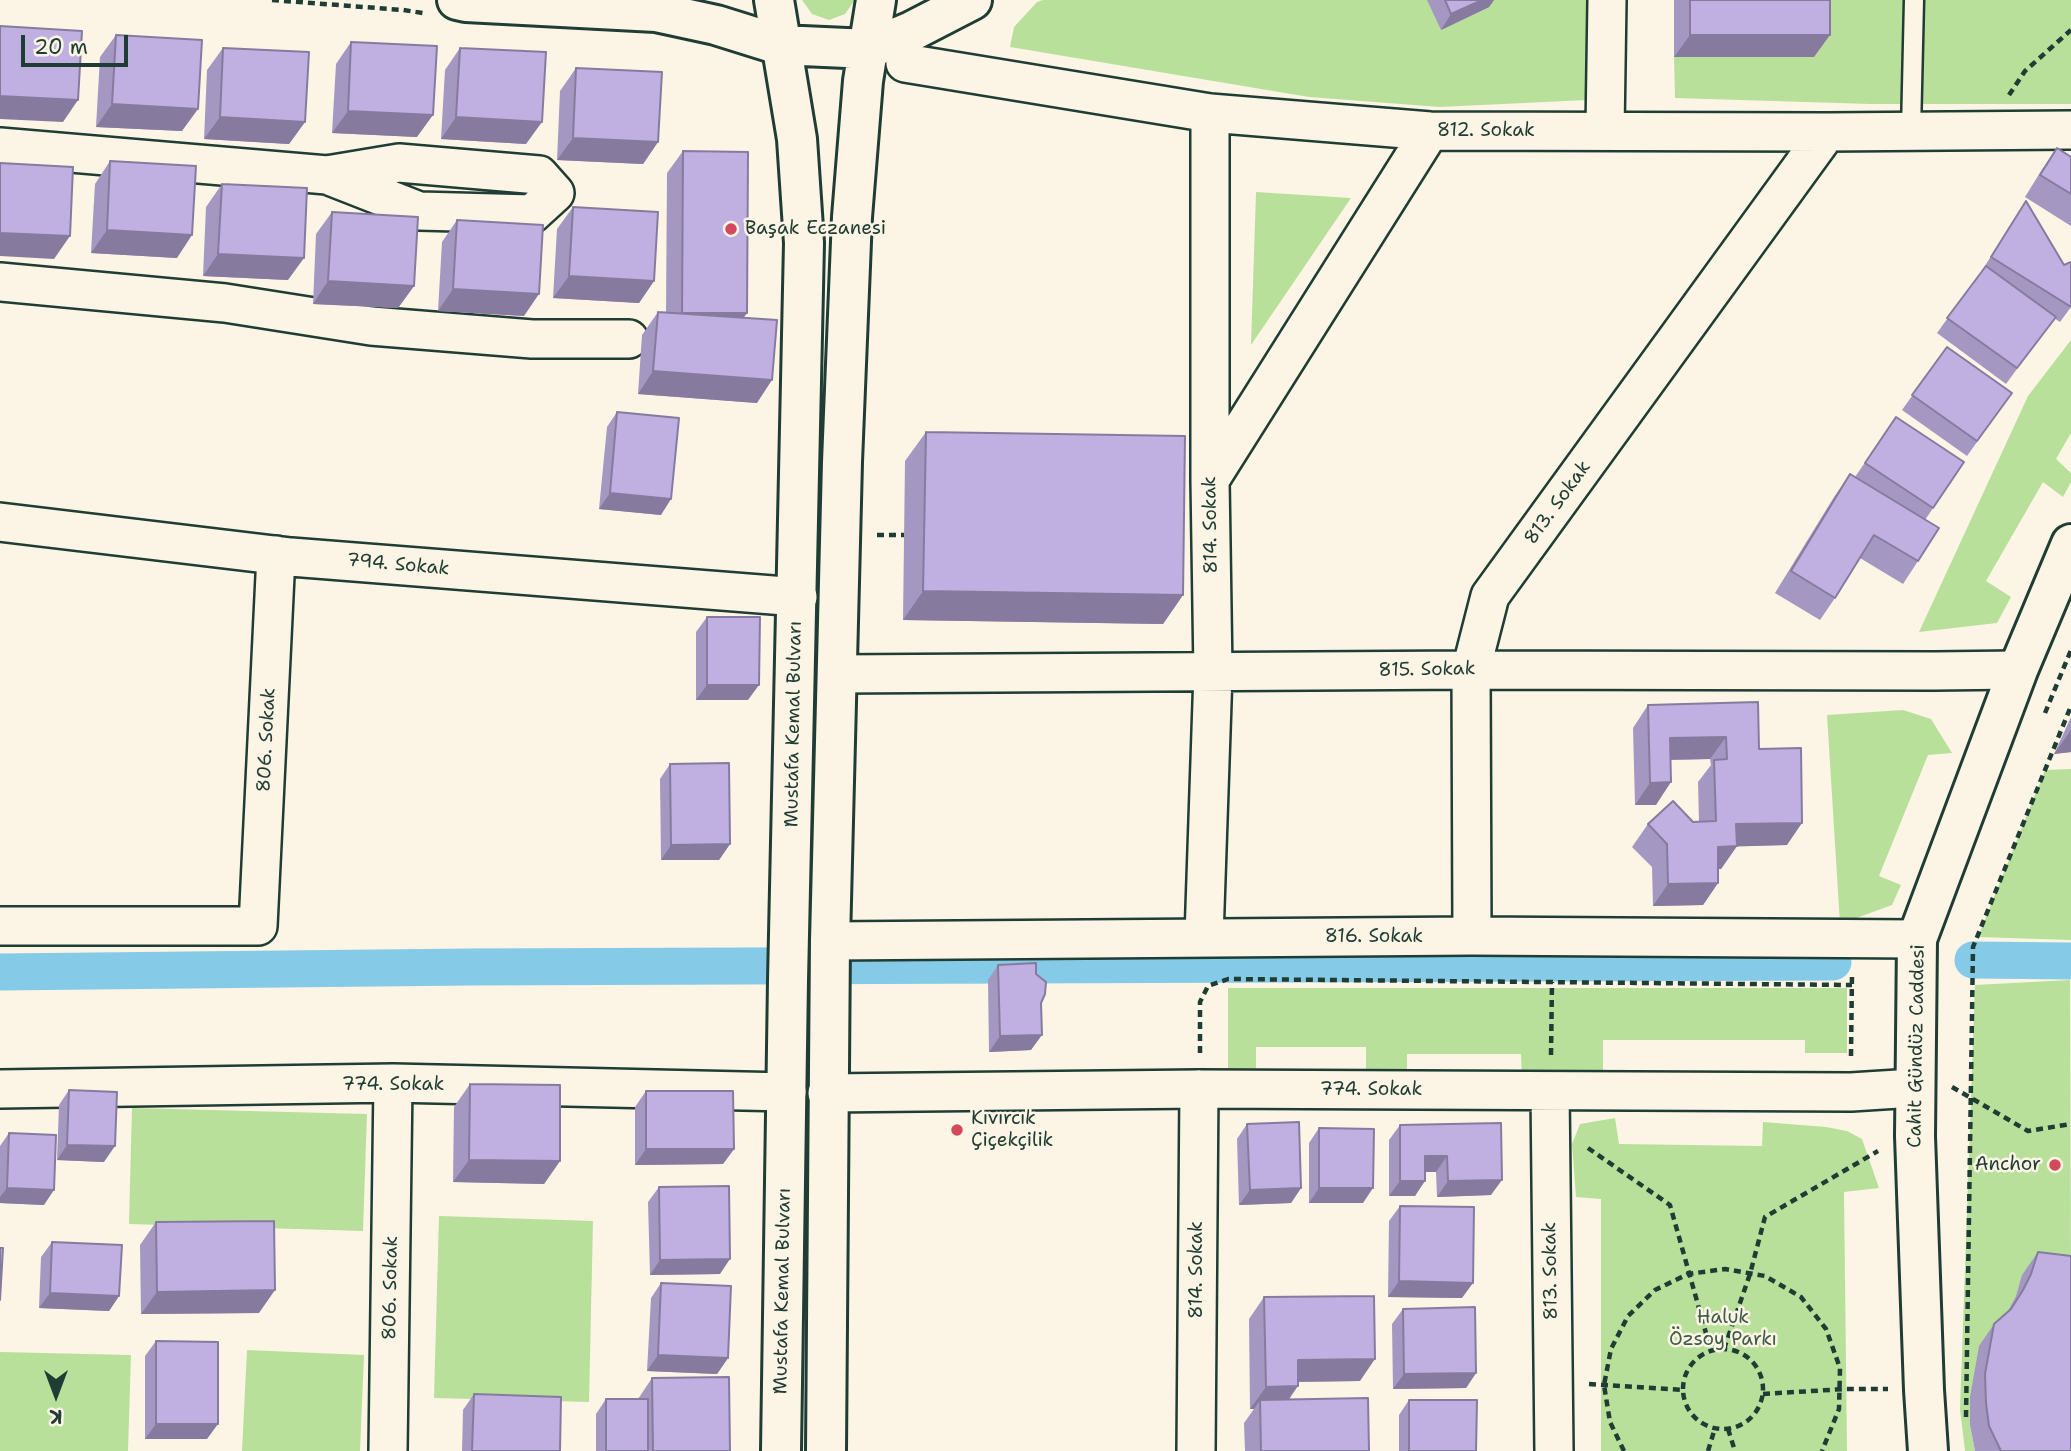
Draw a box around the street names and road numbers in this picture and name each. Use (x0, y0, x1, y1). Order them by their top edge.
street label: 812. Sokak (1437, 120, 1535, 142)
street label: 813. Sokak (1520, 457, 1596, 549)
street label: 814. Sokak (1199, 476, 1223, 574)
street label: 794. Sokak (346, 549, 450, 581)
street label: Mustafa Kemal Bulvarı (781, 620, 807, 828)
street label: 815. Sokak (1378, 658, 1476, 682)
street label: 806. Sokak (253, 687, 281, 793)
street label: 816. Sokak (1325, 926, 1423, 948)
street label: Cahit Gündüz Caddesi (1904, 944, 1930, 1148)
street label: 774. Sokak (342, 1074, 444, 1096)
street label: 774. Sokak (1320, 1079, 1422, 1101)
street label: Mustafa Kemal Bulvarı (770, 1187, 796, 1395)
street label: 814. Sokak (1186, 1221, 1208, 1319)
street label: 813. Sokak (1539, 1222, 1563, 1320)
street label: 806. Sokak (379, 1236, 403, 1340)

